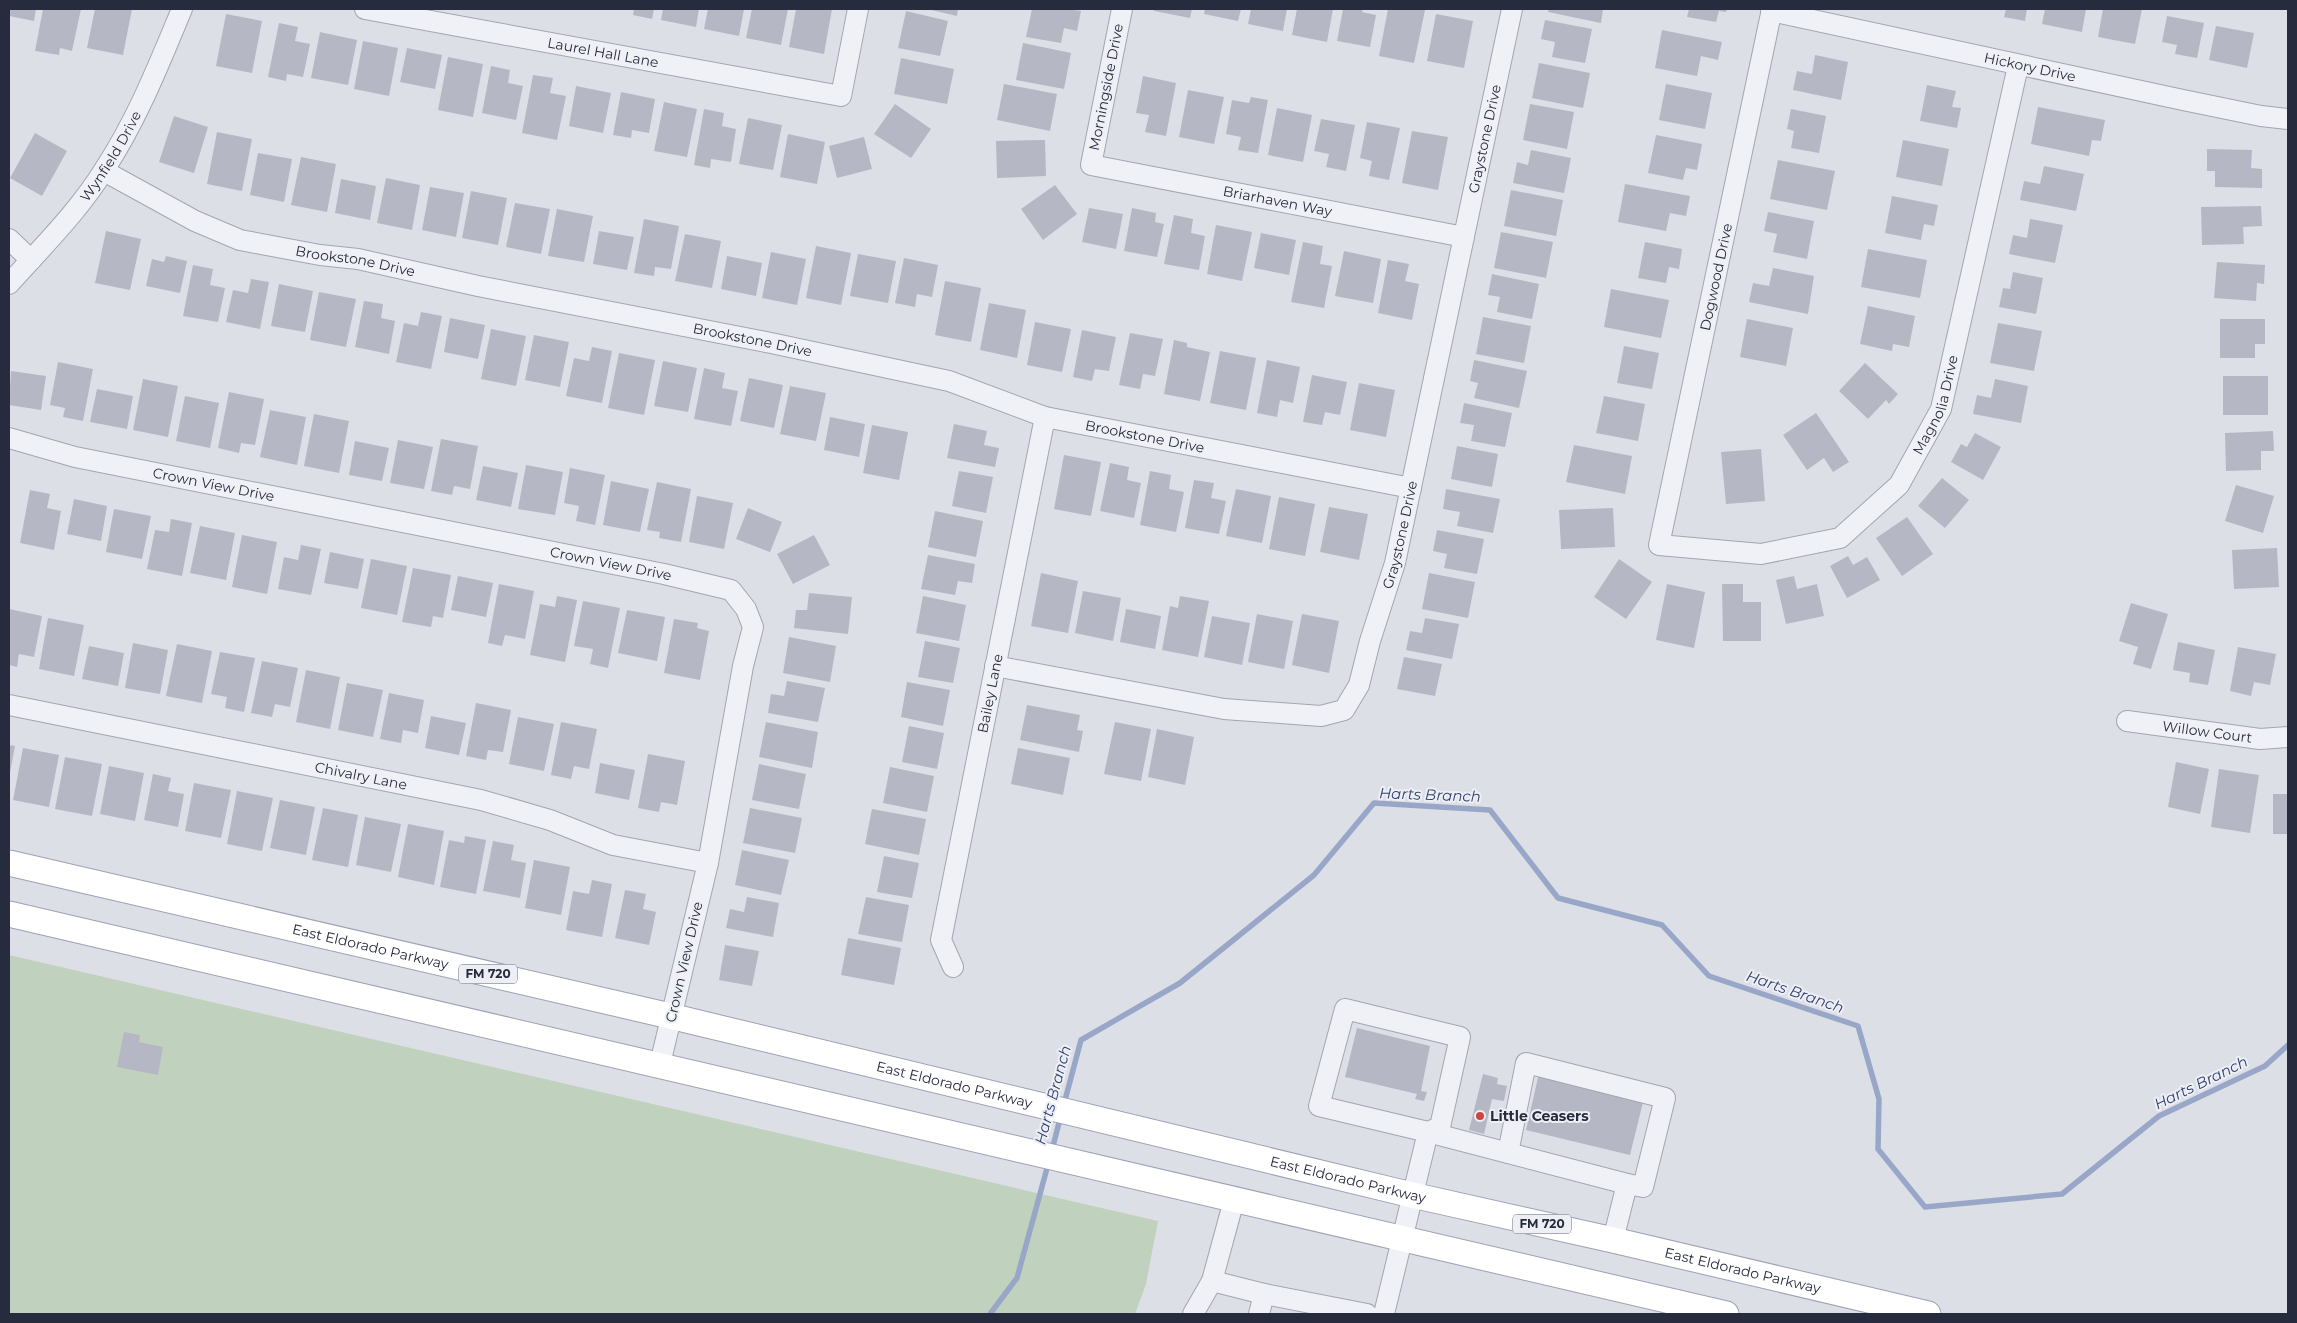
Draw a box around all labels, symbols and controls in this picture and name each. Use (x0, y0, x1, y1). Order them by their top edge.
street label: Morningside Drive (1085, 22, 1127, 152)
street label: Laurel Hall Lane (546, 34, 660, 71)
street label: Hickory Drive (1983, 48, 2078, 86)
street label: Graystone Drive (1464, 83, 1505, 195)
street label: Wynfield Drive (76, 108, 145, 205)
street label: Briarhaven Way (1221, 182, 1334, 220)
street label: Dogwood Drive (1696, 222, 1736, 332)
street label: Brookstone Drive (294, 242, 417, 281)
street label: Brookstone Drive (691, 319, 814, 361)
street label: Magnolia Drive (1909, 353, 1962, 458)
street label: Brookstone Drive (1084, 416, 1206, 457)
street label: Crown View Drive (151, 464, 276, 505)
street label: Graystone Drive (1378, 479, 1421, 591)
street label: Crown View Drive (548, 543, 674, 585)
street label: Bailey Lane (973, 652, 1007, 735)
street label: Willow Court (2161, 717, 2254, 747)
street label: Chivalry Lane (313, 758, 409, 794)
water label: Harts Branch (1379, 783, 1481, 806)
street label: Crown View Drive (661, 900, 707, 1024)
street label: East Eldorado Parkway (291, 920, 451, 974)
road number: FM 720 (459, 964, 517, 984)
water label: Harts Branch (1744, 966, 1846, 1017)
water label: Harts Branch (1030, 1043, 1075, 1147)
water label: Harts Branch (2151, 1052, 2251, 1113)
street label: East Eldorado Parkway (875, 1057, 1034, 1112)
place label: Little Ceasers (1490, 1107, 1589, 1125)
marker: Little Ceasers (1474, 1110, 1486, 1122)
street label: East Eldorado Parkway (1268, 1152, 1428, 1207)
road number: FM 720 (1513, 1214, 1571, 1234)
street label: East Eldorado Parkway (1663, 1243, 1823, 1298)

